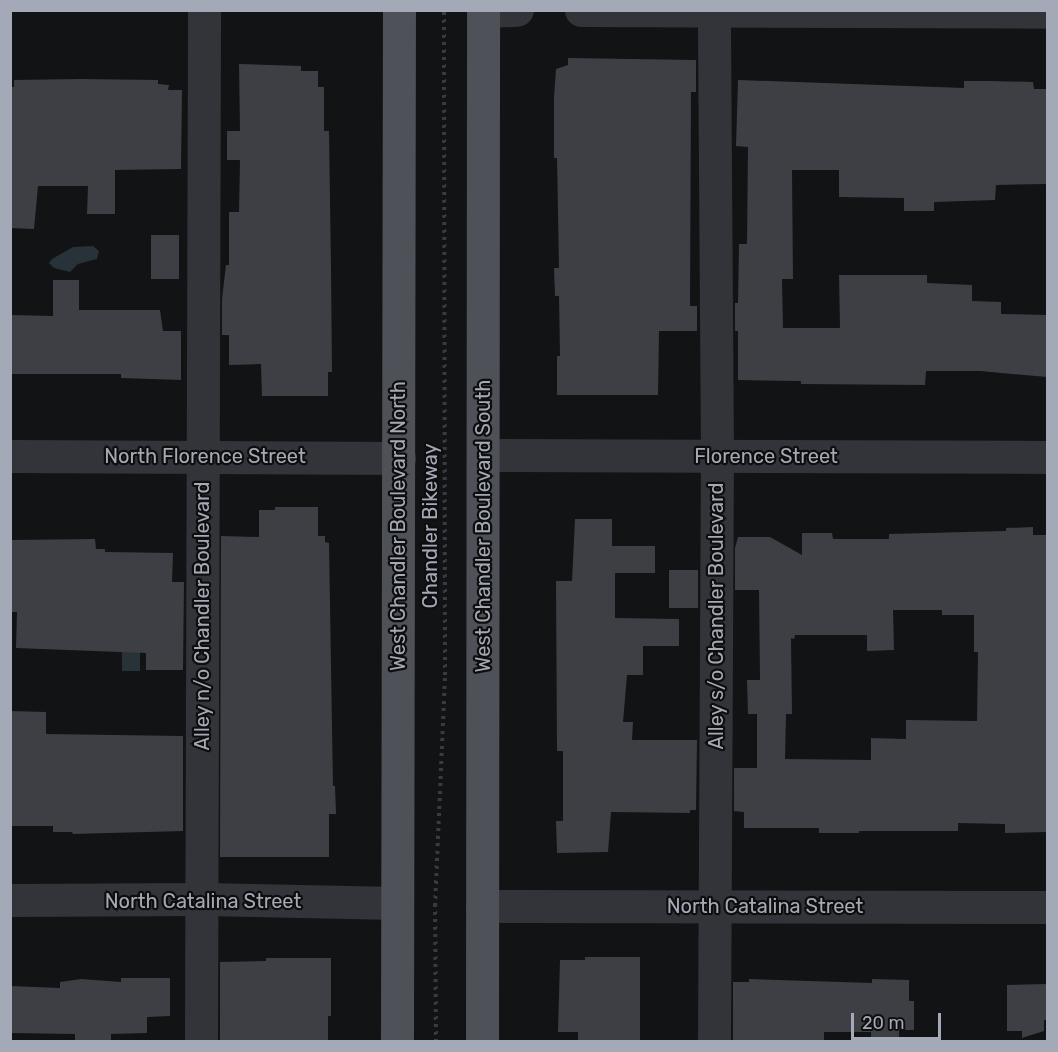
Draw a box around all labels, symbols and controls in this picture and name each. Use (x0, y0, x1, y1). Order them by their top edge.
street label: West Chandler Boulevard South (471, 379, 495, 673)
street label: West Chandler Boulevard North (386, 381, 410, 671)
street label: Chandler Bikeway (418, 443, 442, 609)
street label: North Florence Street (104, 444, 306, 468)
street label: Florence Street (694, 444, 838, 468)
street label: Alley n/o Chandler Boulevard (190, 481, 214, 751)
street label: Alley s/o Chandler Boulevard (704, 482, 728, 750)
street label: North Catalina Street (105, 889, 301, 913)
street label: North Catalina Street (667, 894, 863, 918)
scale bar (854, 1001, 944, 1039)
text: 20 m (862, 1012, 904, 1034)

